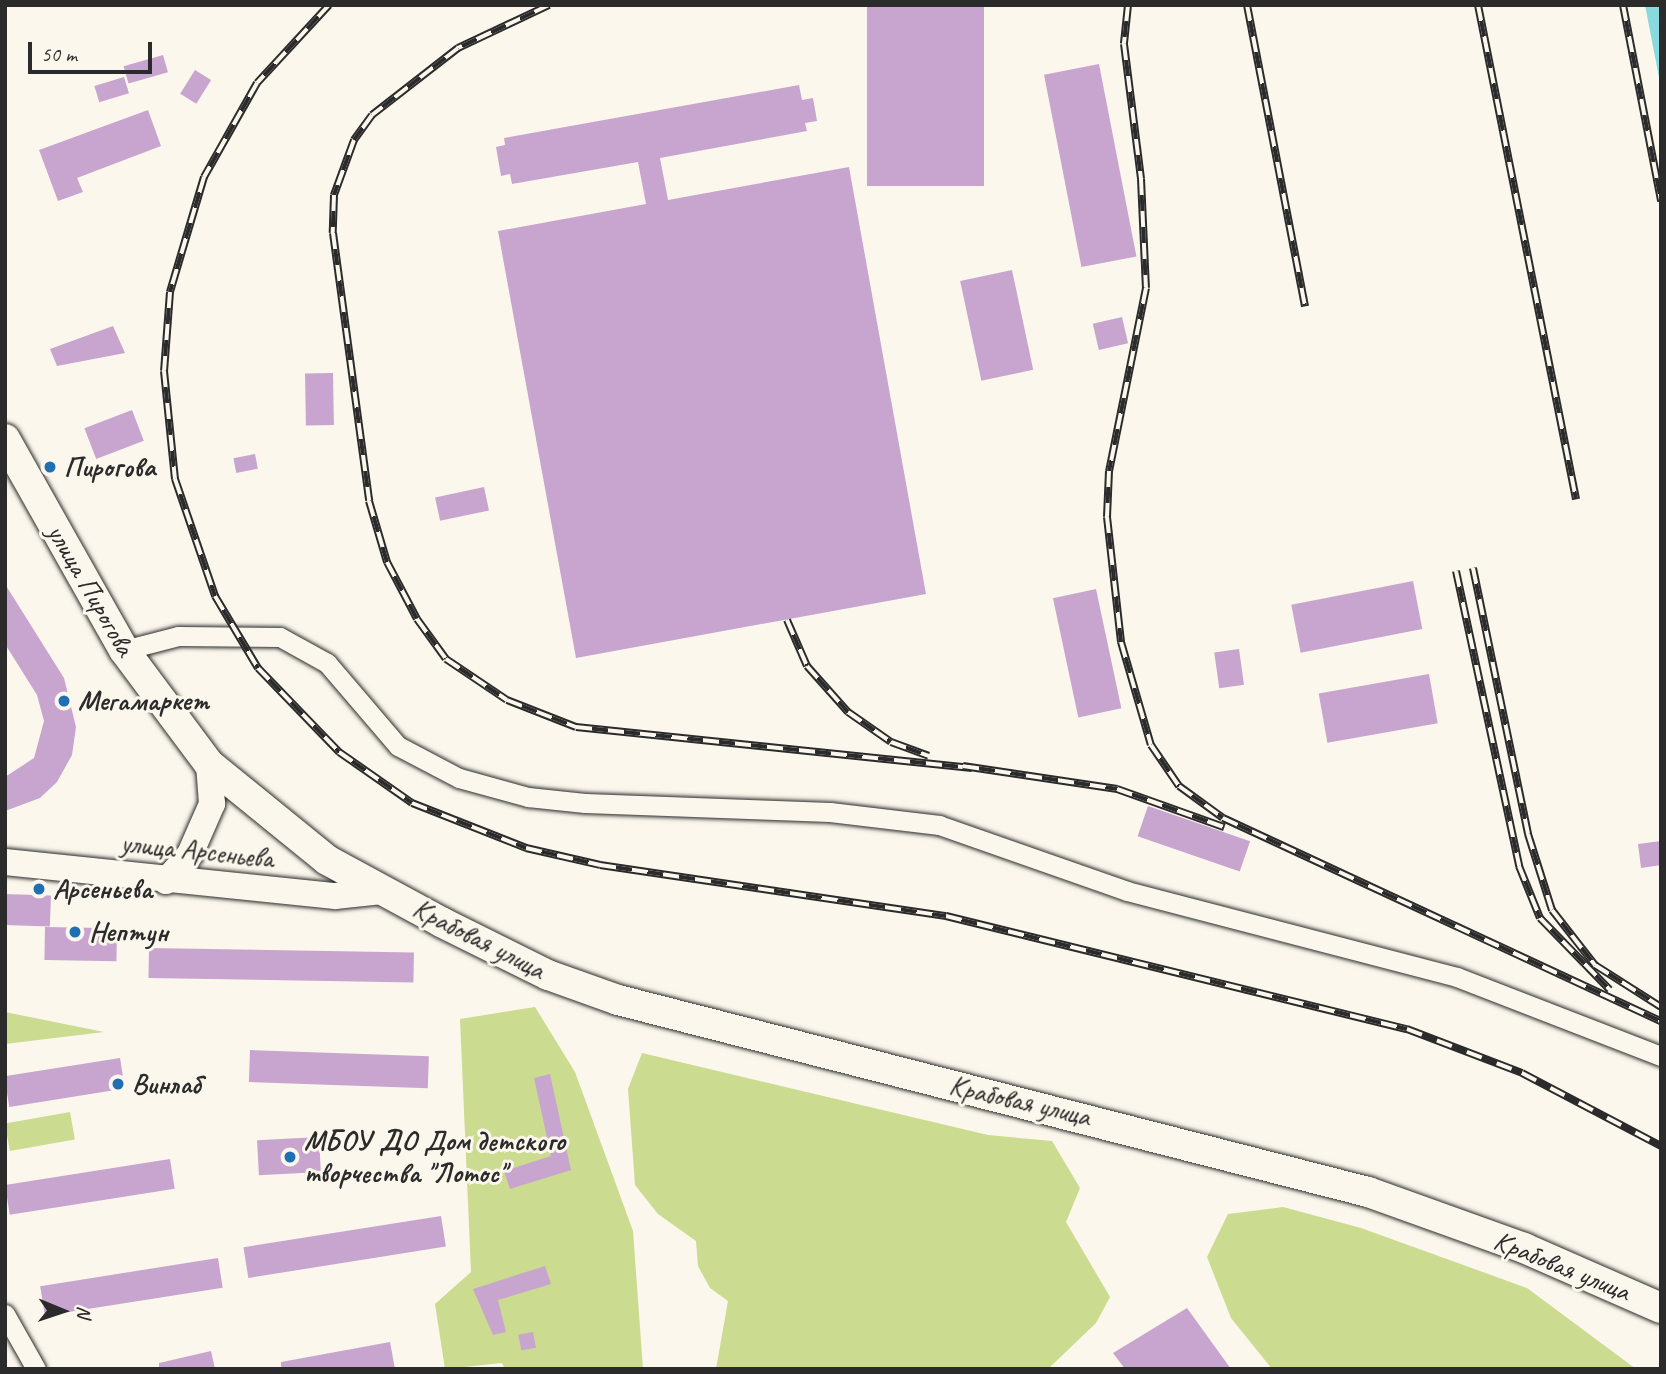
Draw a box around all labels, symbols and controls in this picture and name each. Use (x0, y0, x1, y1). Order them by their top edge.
scale bar (32, 28, 156, 72)
text: 50 m (41, 41, 77, 67)
place label: Пирогова (64, 450, 155, 484)
marker: Пирогова (42, 459, 58, 475)
street label: улица Пирогова (40, 518, 142, 662)
place label: Мегамаркет (78, 684, 209, 718)
marker: Мегамаркет (56, 693, 72, 709)
street label: улица Арсеньева (119, 826, 275, 876)
place label: Арсеньева (53, 872, 152, 906)
marker: Арсеньева (31, 881, 47, 897)
street label: Крабовая улица (407, 891, 551, 987)
place label: Нептун (89, 915, 168, 949)
marker: Нептун (67, 924, 83, 940)
place label: Винлаб (132, 1067, 201, 1101)
street label: Крабовая улица (945, 1068, 1095, 1134)
marker: Винлаб (110, 1076, 126, 1092)
place label: МБОУ ДО Дом детского творчества "Лотос" (304, 1124, 565, 1190)
marker: МБОУ ДО Дом детского творчества "Лотос" (282, 1149, 298, 1165)
street label: Крабовая улица (1488, 1223, 1636, 1309)
north arrow (28, 1276, 98, 1346)
text: N (72, 1305, 96, 1318)

